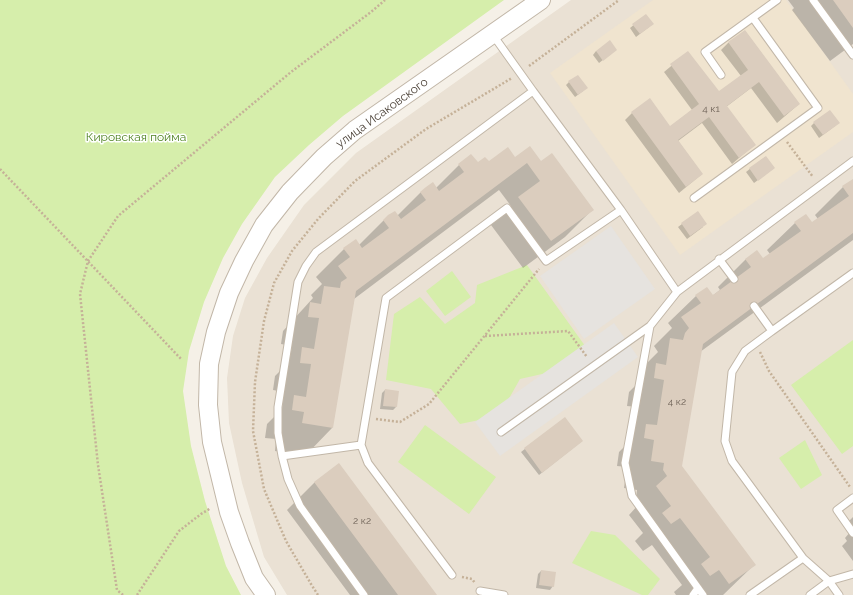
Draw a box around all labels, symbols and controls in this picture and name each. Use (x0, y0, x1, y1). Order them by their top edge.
street label: улица Исаковского (333, 75, 431, 151)
house number: 4 к1 (702, 103, 720, 115)
park label: Кировская пойма (86, 130, 186, 144)
house number: 4 к2 (668, 396, 686, 408)
house number: 2 к2 (353, 515, 371, 527)

